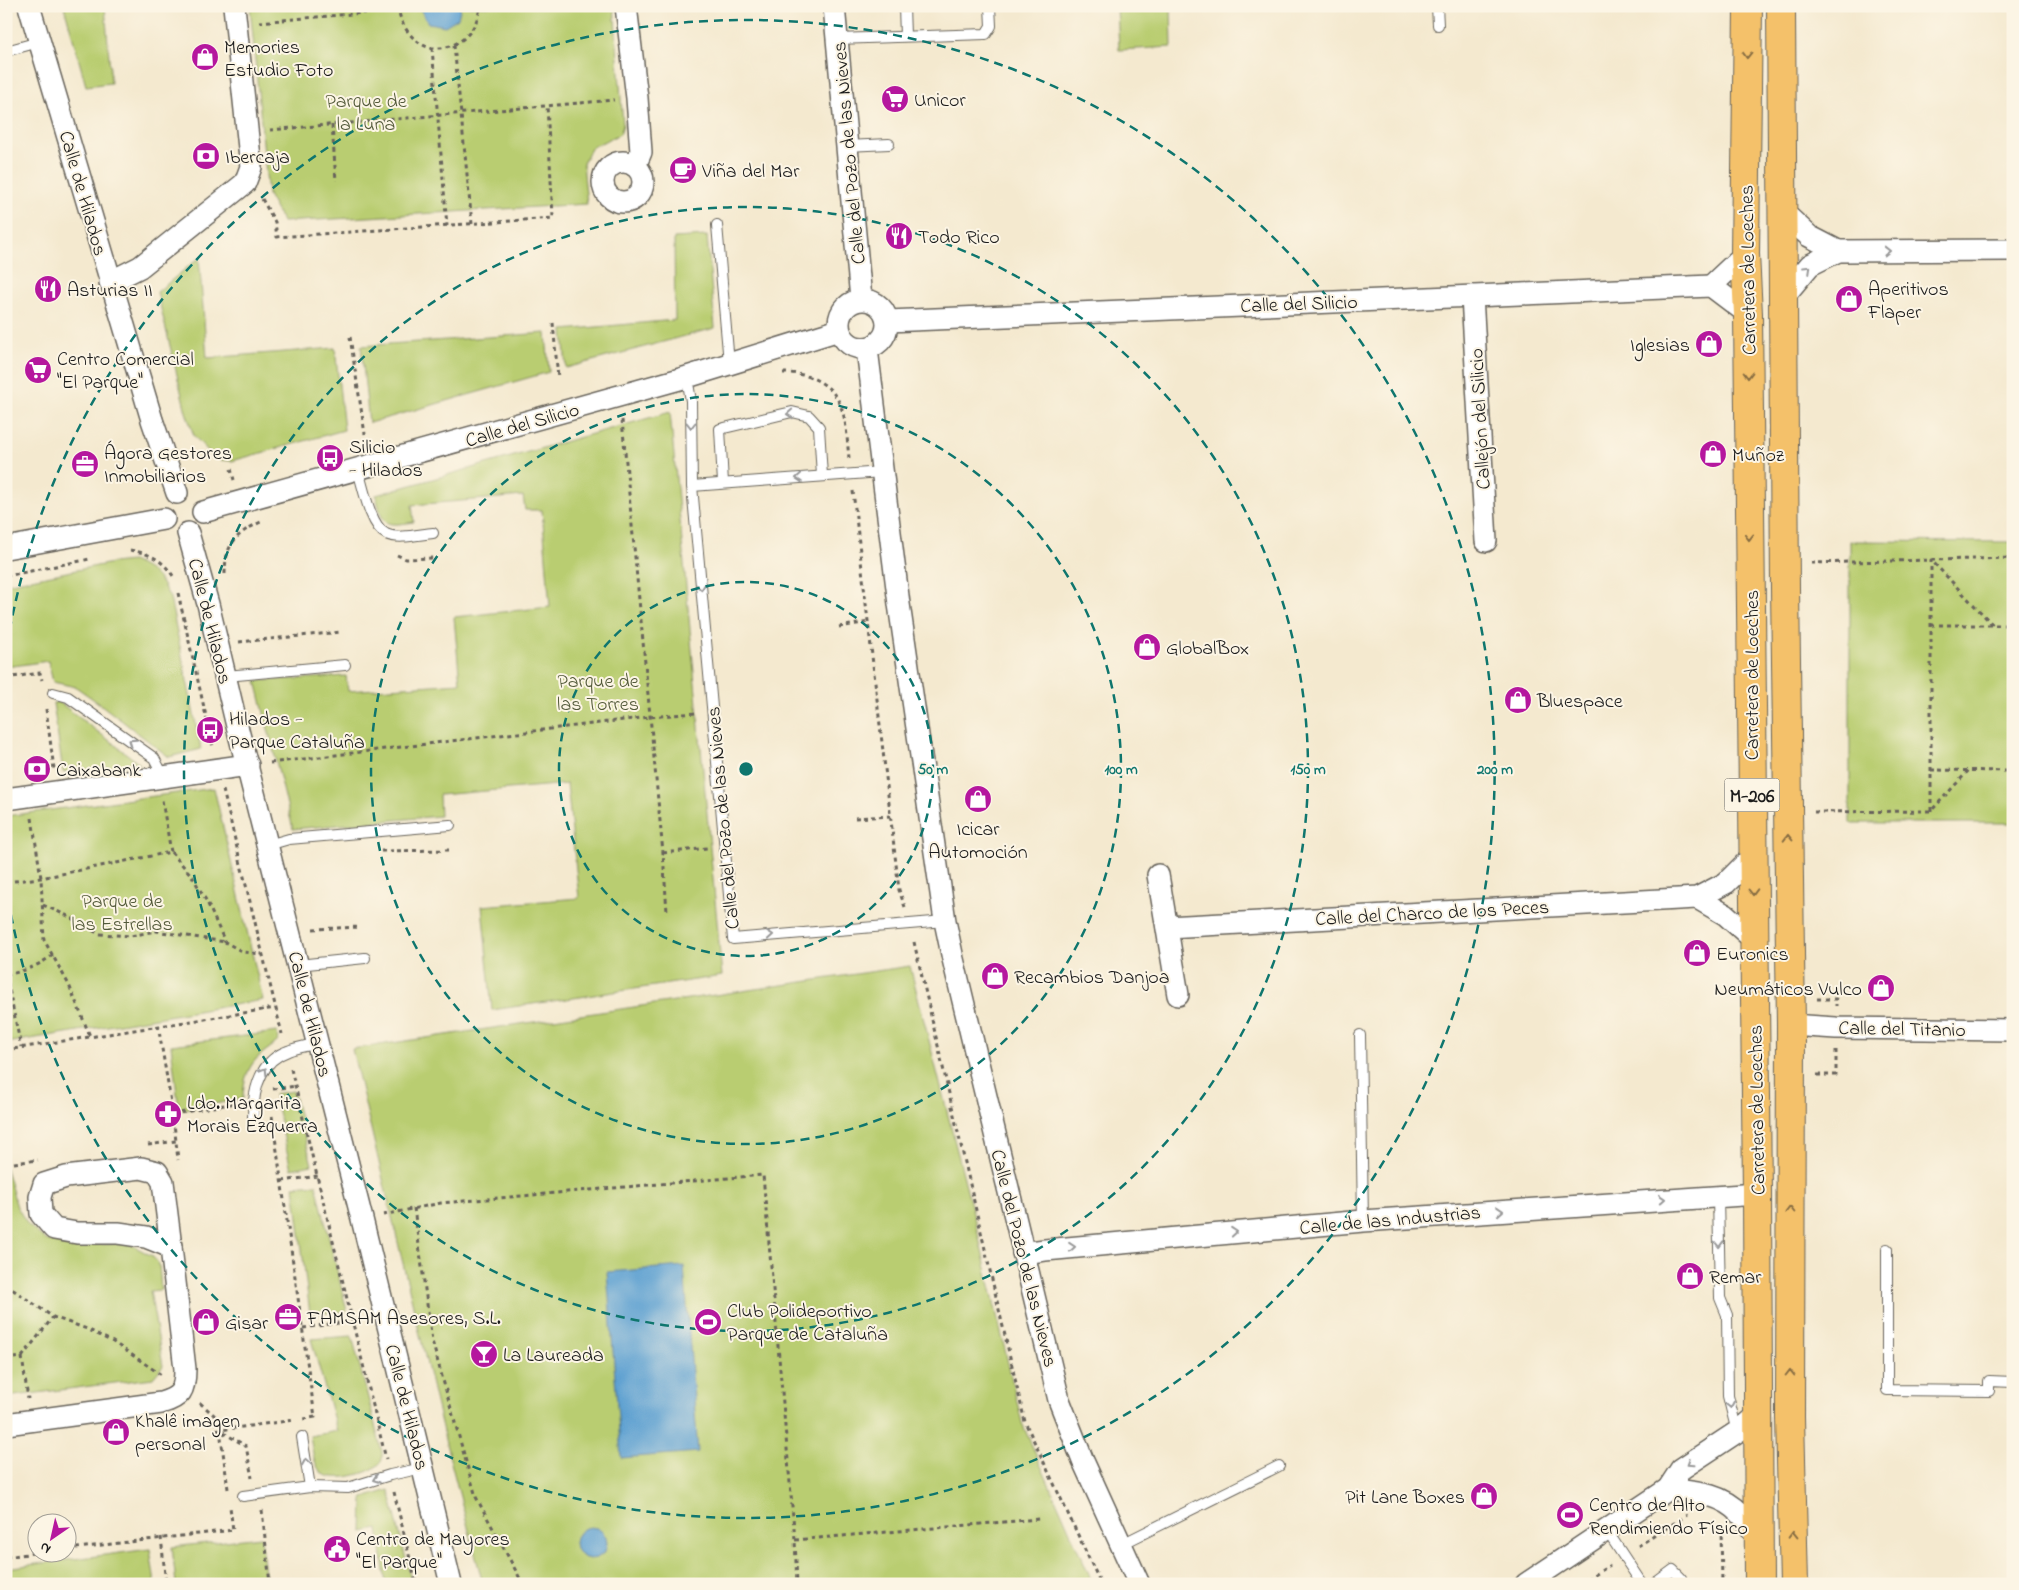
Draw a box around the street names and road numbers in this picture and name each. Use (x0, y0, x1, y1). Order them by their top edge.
street label: Calle del Pozo de las Nieves (826, 40, 875, 265)
street label: Calle de Hilados (50, 128, 113, 260)
street label: Carretera de Loeches (1734, 185, 1765, 355)
street label: Calle del Silicio (1240, 289, 1358, 322)
street label: Callejón del Silicio (1463, 347, 1500, 490)
street label: Calle del Silicio (462, 396, 583, 457)
street label: Calle de Hilados (179, 556, 238, 688)
street label: Carretera de Loeches (1739, 590, 1768, 760)
street label: Calle del Pozo de las Nieves (700, 705, 749, 930)
road number: M-206 (1724, 778, 1780, 812)
street label: Calle del Charco de los Peces (1314, 894, 1550, 935)
street label: Calle de Hilados (279, 949, 338, 1081)
street label: Calle del Titanio (1838, 1015, 1966, 1046)
street label: Carretera de Loeches (1743, 1025, 1774, 1195)
street label: Calle del Pozo de las Nieves (981, 1147, 1064, 1371)
street label: Calle de las Industrias (1298, 1199, 1482, 1244)
street label: Calle de Hilados (376, 1342, 435, 1474)

